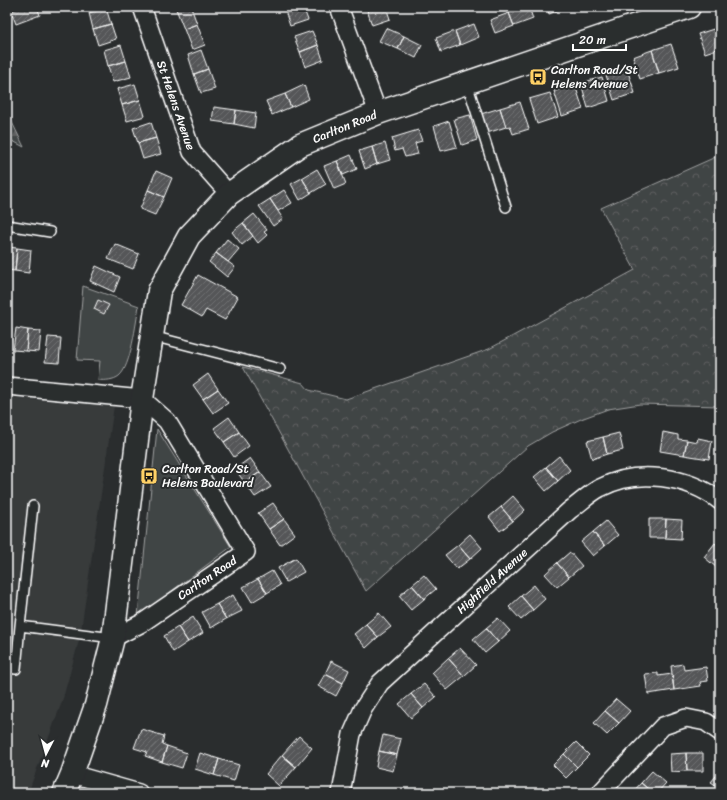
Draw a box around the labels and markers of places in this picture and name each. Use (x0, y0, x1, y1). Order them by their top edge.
place label: Carlton Road/St Helens Avenue (551, 59, 638, 95)
bus stop icon: Carlton Road/St Helens Avenue (528, 67, 548, 87)
place label: Carlton Road/St Helens Boulevard (162, 458, 255, 494)
bus stop icon: Carlton Road/St Helens Boulevard (139, 466, 159, 486)

